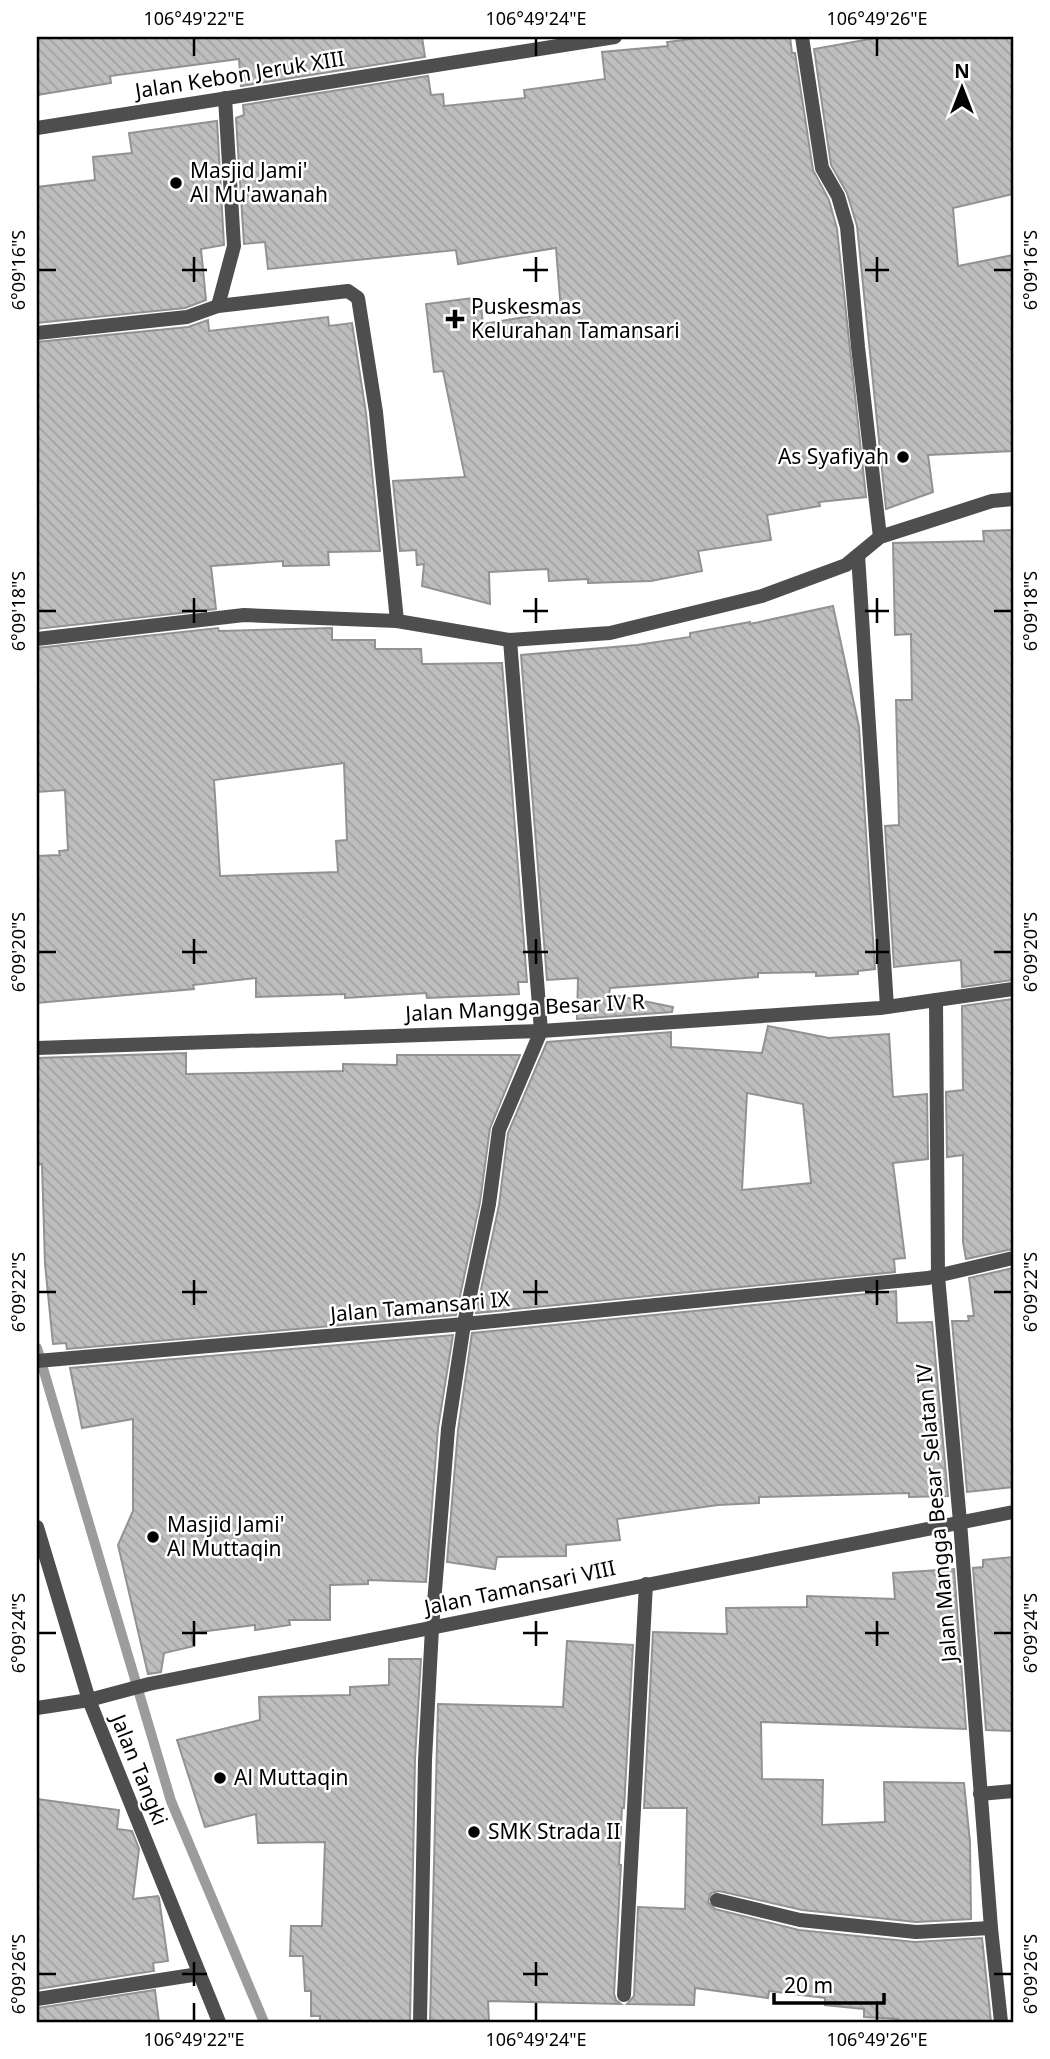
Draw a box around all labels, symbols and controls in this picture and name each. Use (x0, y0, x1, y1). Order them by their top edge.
text: 106°49'22"E (143, 6, 245, 30)
text: 106°49'24"E (485, 6, 587, 30)
text: 106°49'26"E (826, 6, 928, 30)
street label: Jalan Kebon Jeruk XIII (131, 44, 347, 105)
north arrow (928, 52, 998, 122)
text: N (954, 58, 970, 84)
place label: Masjid Jami' Al Mu'awanah (190, 156, 328, 208)
marker: Masjid Jami' Al Mu'awanah (168, 175, 184, 191)
text: 6°09'16"S (6, 230, 30, 310)
text: 6°09'16"S (1018, 230, 1042, 310)
place label: Puskesmas Kelurahan Tamansari (471, 292, 680, 344)
marker: Puskesmas Kelurahan Tamansari (445, 309, 465, 329)
place label: As Syafiyah (778, 442, 889, 470)
marker: As Syafiyah (895, 449, 911, 465)
text: 6°09'18"S (6, 571, 30, 651)
text: 6°09'18"S (1018, 571, 1042, 651)
text: 6°09'20"S (6, 912, 30, 992)
text: 6°09'20"S (1018, 912, 1042, 992)
street label: Jalan Mangga Besar IV R (403, 987, 645, 1027)
text: 6°09'22"S (6, 1252, 30, 1332)
text: 6°09'22"S (1018, 1252, 1042, 1332)
street label: Jalan Tamansari IX (327, 1284, 512, 1328)
street label: Jalan Mangga Besar Selatan IV (909, 1362, 963, 1666)
place label: Masjid Jami' Al Muttaqin (167, 1510, 284, 1562)
marker: Masjid Jami' Al Muttaqin (145, 1529, 161, 1545)
street label: Jalan Tamansari VIII (420, 1553, 618, 1621)
text: 6°09'24"S (6, 1593, 30, 1673)
text: 6°09'24"S (1018, 1593, 1042, 1673)
street label: Jalan Tangki (104, 1708, 175, 1829)
place label: Al Muttaqin (234, 1763, 349, 1791)
marker: Al Muttaqin (212, 1770, 228, 1786)
place label: SMK Strada II (488, 1817, 621, 1845)
marker: SMK Strada II (466, 1824, 482, 1840)
text: 6°09'26"S (6, 1934, 30, 2014)
text: 6°09'26"S (1018, 1934, 1042, 2014)
scale bar (774, 1961, 884, 2005)
text: 20 m (784, 1971, 833, 1999)
text: 106°49'22"E (143, 2027, 245, 2051)
text: 106°49'24"E (485, 2027, 587, 2051)
text: 106°49'26"E (826, 2027, 928, 2051)

